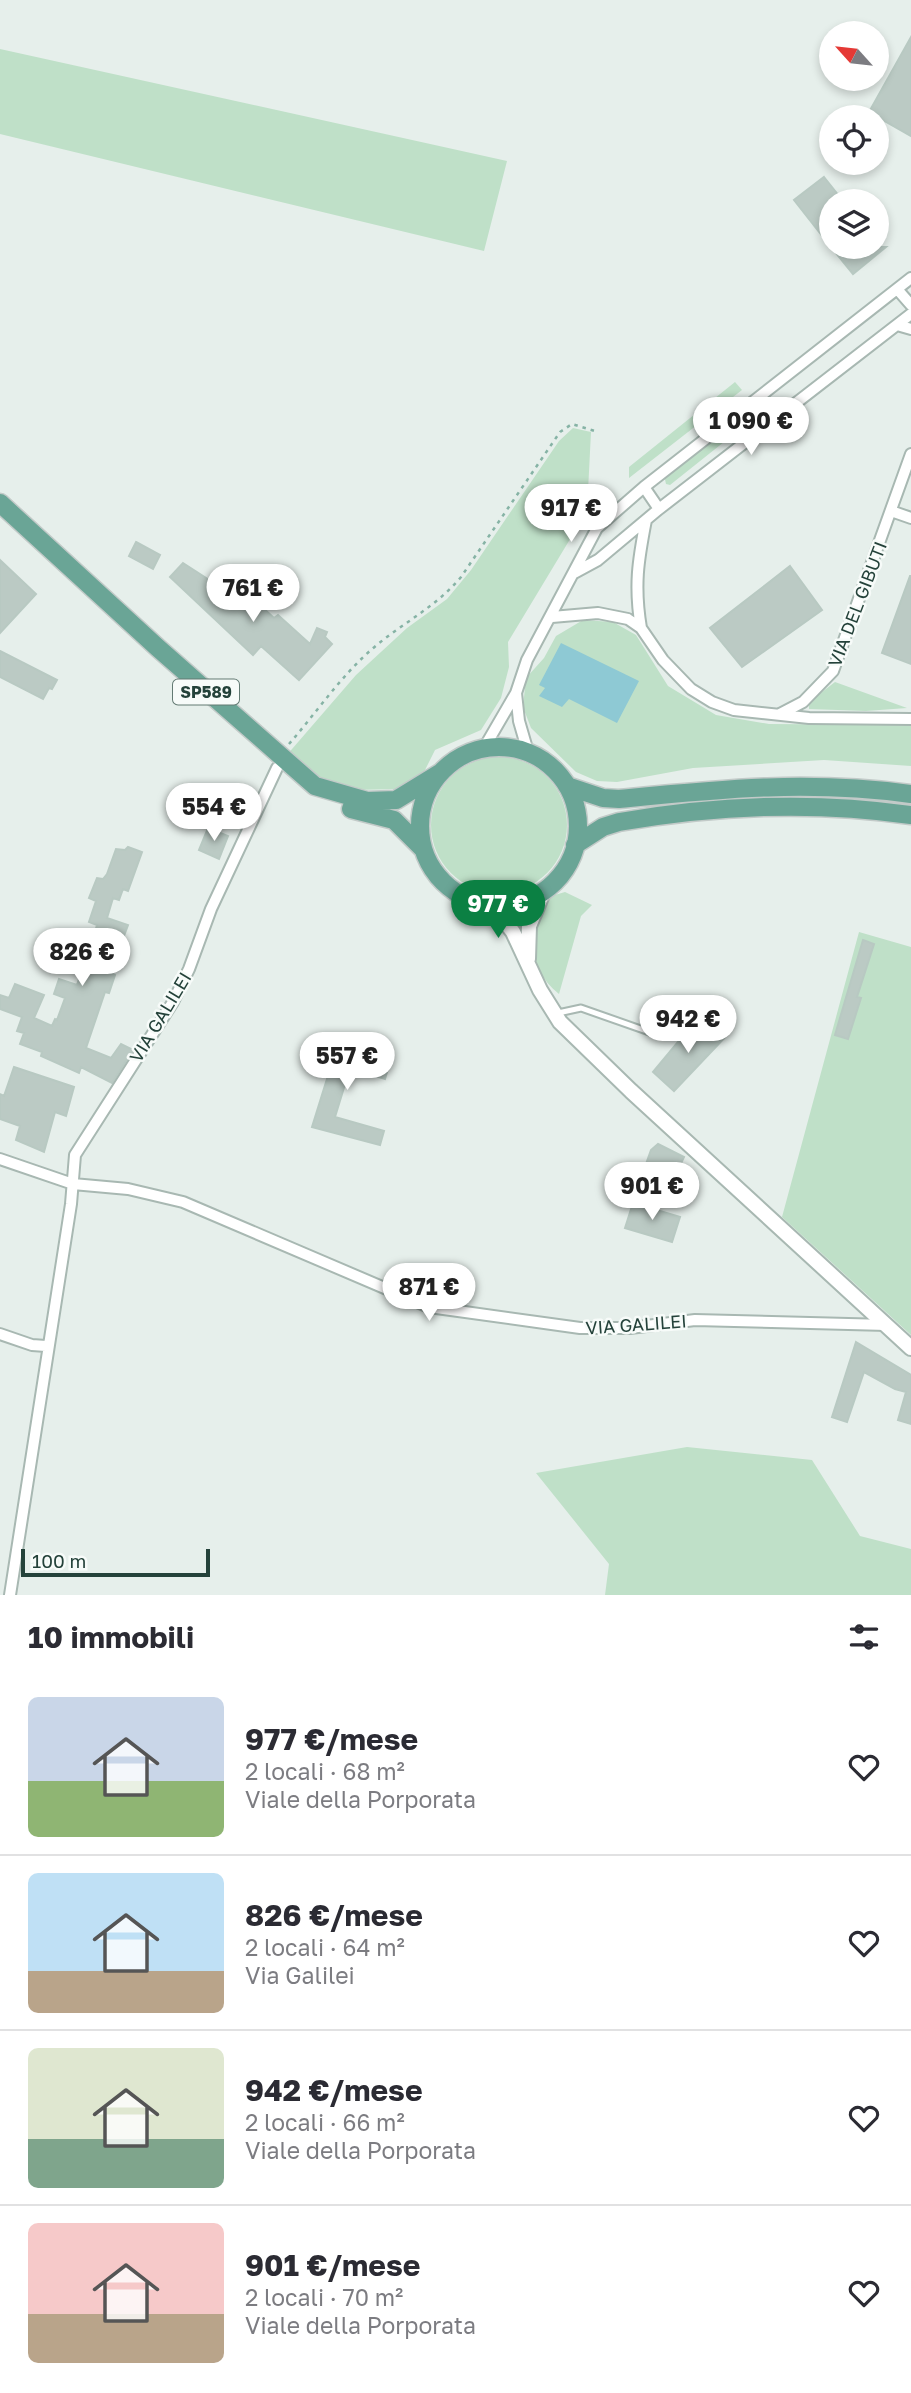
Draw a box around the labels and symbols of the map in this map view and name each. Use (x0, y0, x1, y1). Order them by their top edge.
north arrow (819, 21, 889, 91)
pin: 1 090 € (686, 398, 816, 457)
pin: 917 € (522, 484, 620, 544)
street label: VIA DEL GIBUTI (823, 538, 891, 670)
pin: 761 € (204, 564, 302, 624)
road number: SP589 (173, 680, 239, 705)
pin: 554 € (165, 784, 263, 843)
pin: 977 € (449, 880, 547, 940)
pin: 826 € (33, 928, 131, 988)
street label: VIA GALILEI (124, 968, 196, 1066)
pin: 942 € (639, 996, 737, 1055)
pin: 557 € (298, 1032, 396, 1092)
pin: 901 € (603, 1162, 701, 1222)
pin: 871 € (380, 1264, 478, 1323)
street label: VIA GALILEI (585, 1309, 687, 1339)
scale bar (21, 1546, 210, 1578)

